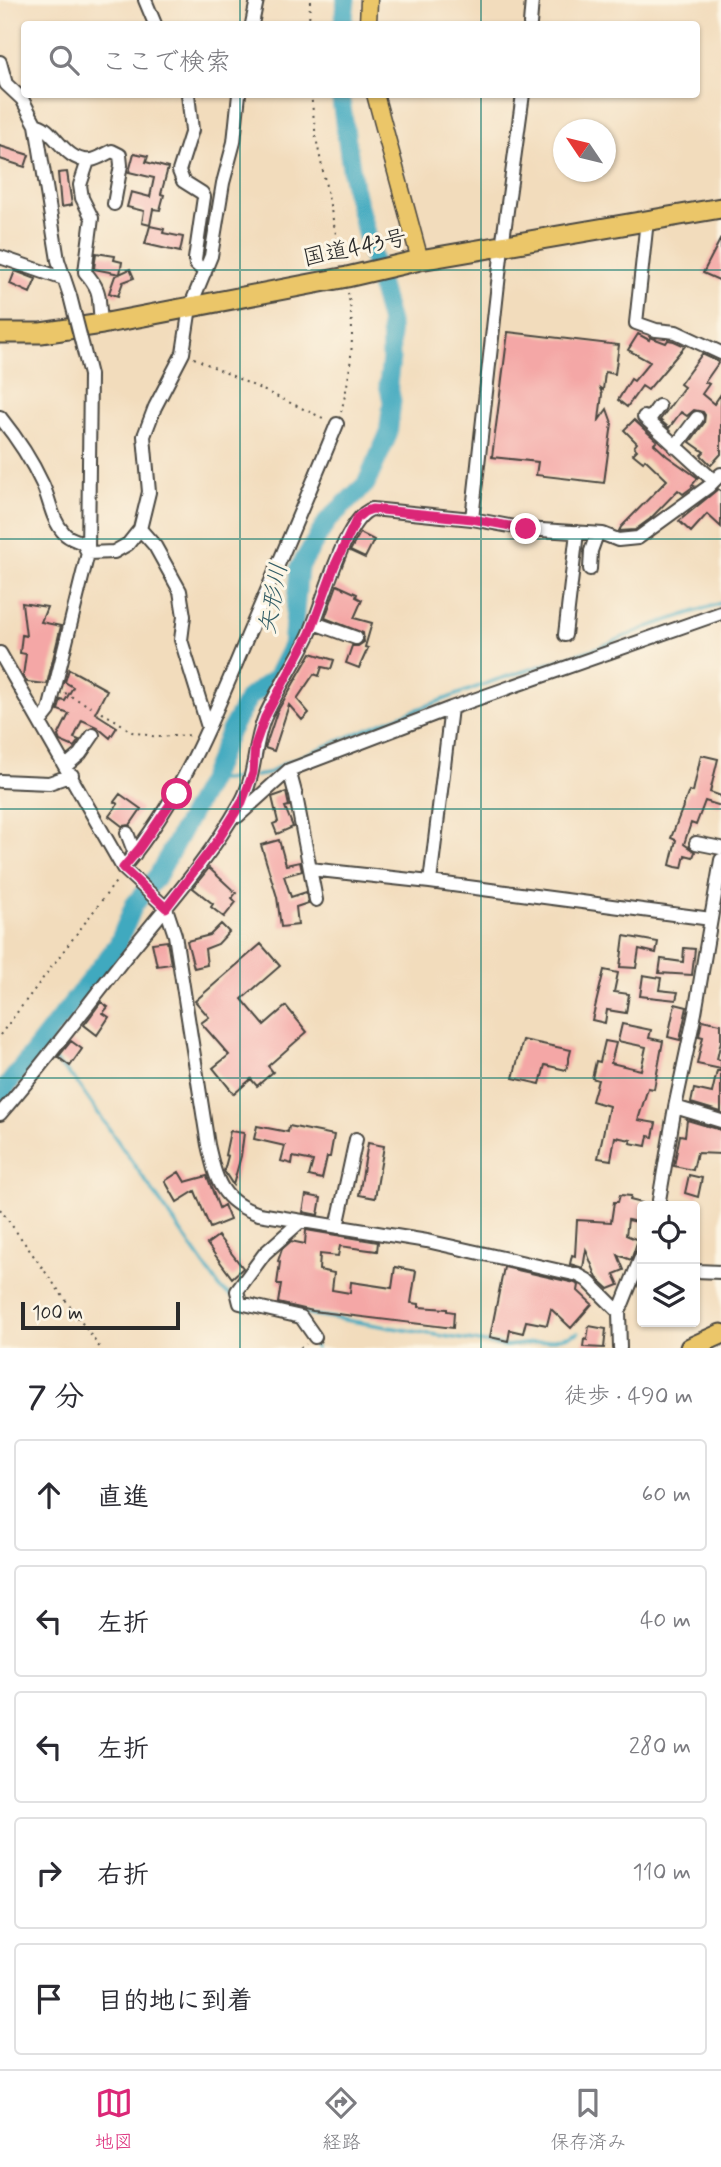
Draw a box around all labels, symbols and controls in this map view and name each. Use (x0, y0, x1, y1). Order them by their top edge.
search box (21, 21, 700, 98)
icon: search (45, 41, 83, 79)
text: ここで検索 (101, 46, 231, 80)
north arrow (553, 119, 616, 182)
street label: 国道443号 (300, 223, 410, 275)
route end (510, 513, 541, 544)
water label: 矢形川 (252, 561, 296, 637)
route start (161, 778, 192, 809)
map controls (637, 1201, 700, 1327)
button: locate (637, 1201, 700, 1264)
button: layers (637, 1264, 700, 1327)
scale bar (21, 1299, 180, 1331)
text: 100 m (32, 1301, 83, 1326)
text: 7 分 (28, 1378, 84, 1417)
text: 徒歩 · 490 m (564, 1382, 693, 1412)
icon: ahead (30, 1476, 68, 1514)
text: 60 m (642, 1480, 691, 1510)
text: 直進 (97, 1481, 149, 1515)
icon: left (30, 1602, 68, 1640)
text: 40 m (640, 1606, 691, 1636)
text: 左折 (97, 1607, 149, 1641)
icon: left (30, 1728, 68, 1766)
text: 280 m (629, 1732, 691, 1762)
text: 左折 (97, 1733, 149, 1767)
icon: right (30, 1854, 68, 1892)
text: 110 m (632, 1858, 691, 1888)
text: 右折 (97, 1859, 149, 1893)
icon: arrive (30, 1980, 68, 2018)
text: 目的地に到着 (97, 1985, 253, 2019)
tab: 地図 (95, 2084, 133, 2155)
tab: 経路 (322, 2084, 360, 2155)
tab: 保存済み (550, 2084, 626, 2155)

